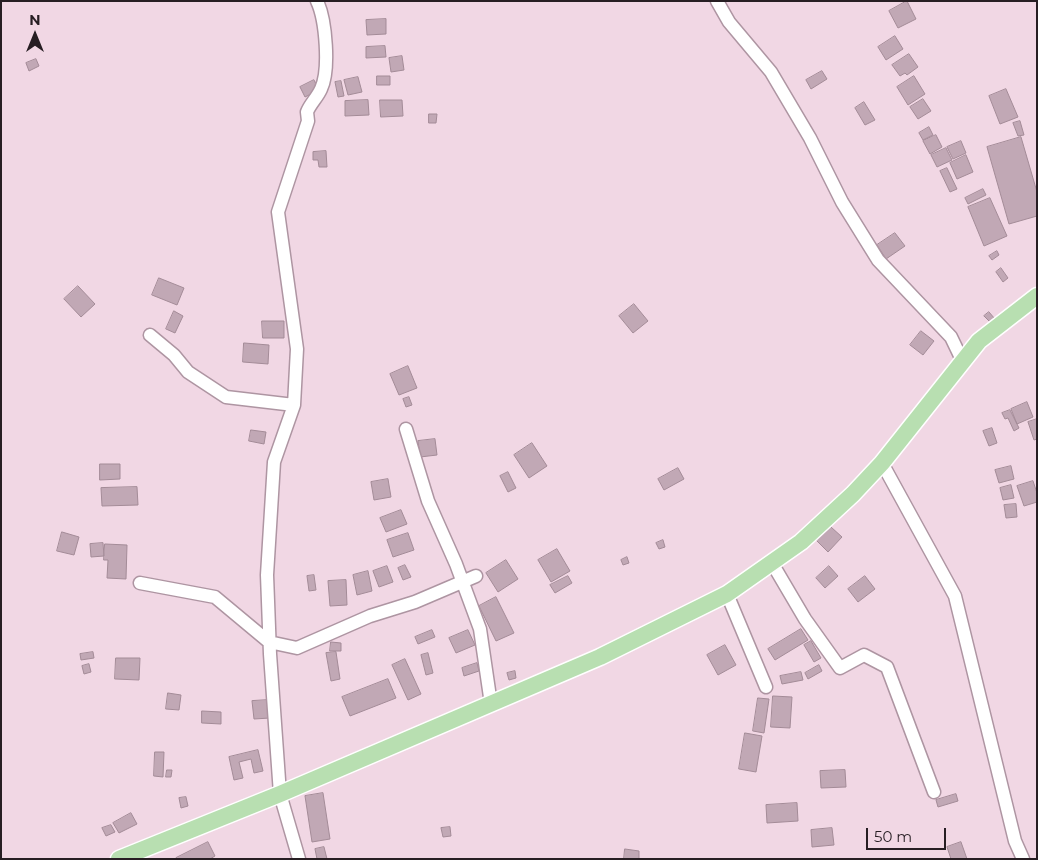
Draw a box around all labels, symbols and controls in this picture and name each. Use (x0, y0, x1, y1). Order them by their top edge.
north arrow (10, 10, 60, 60)
text: N (29, 11, 41, 29)
scale bar (868, 818, 948, 850)
text: 50 m (874, 827, 912, 846)

